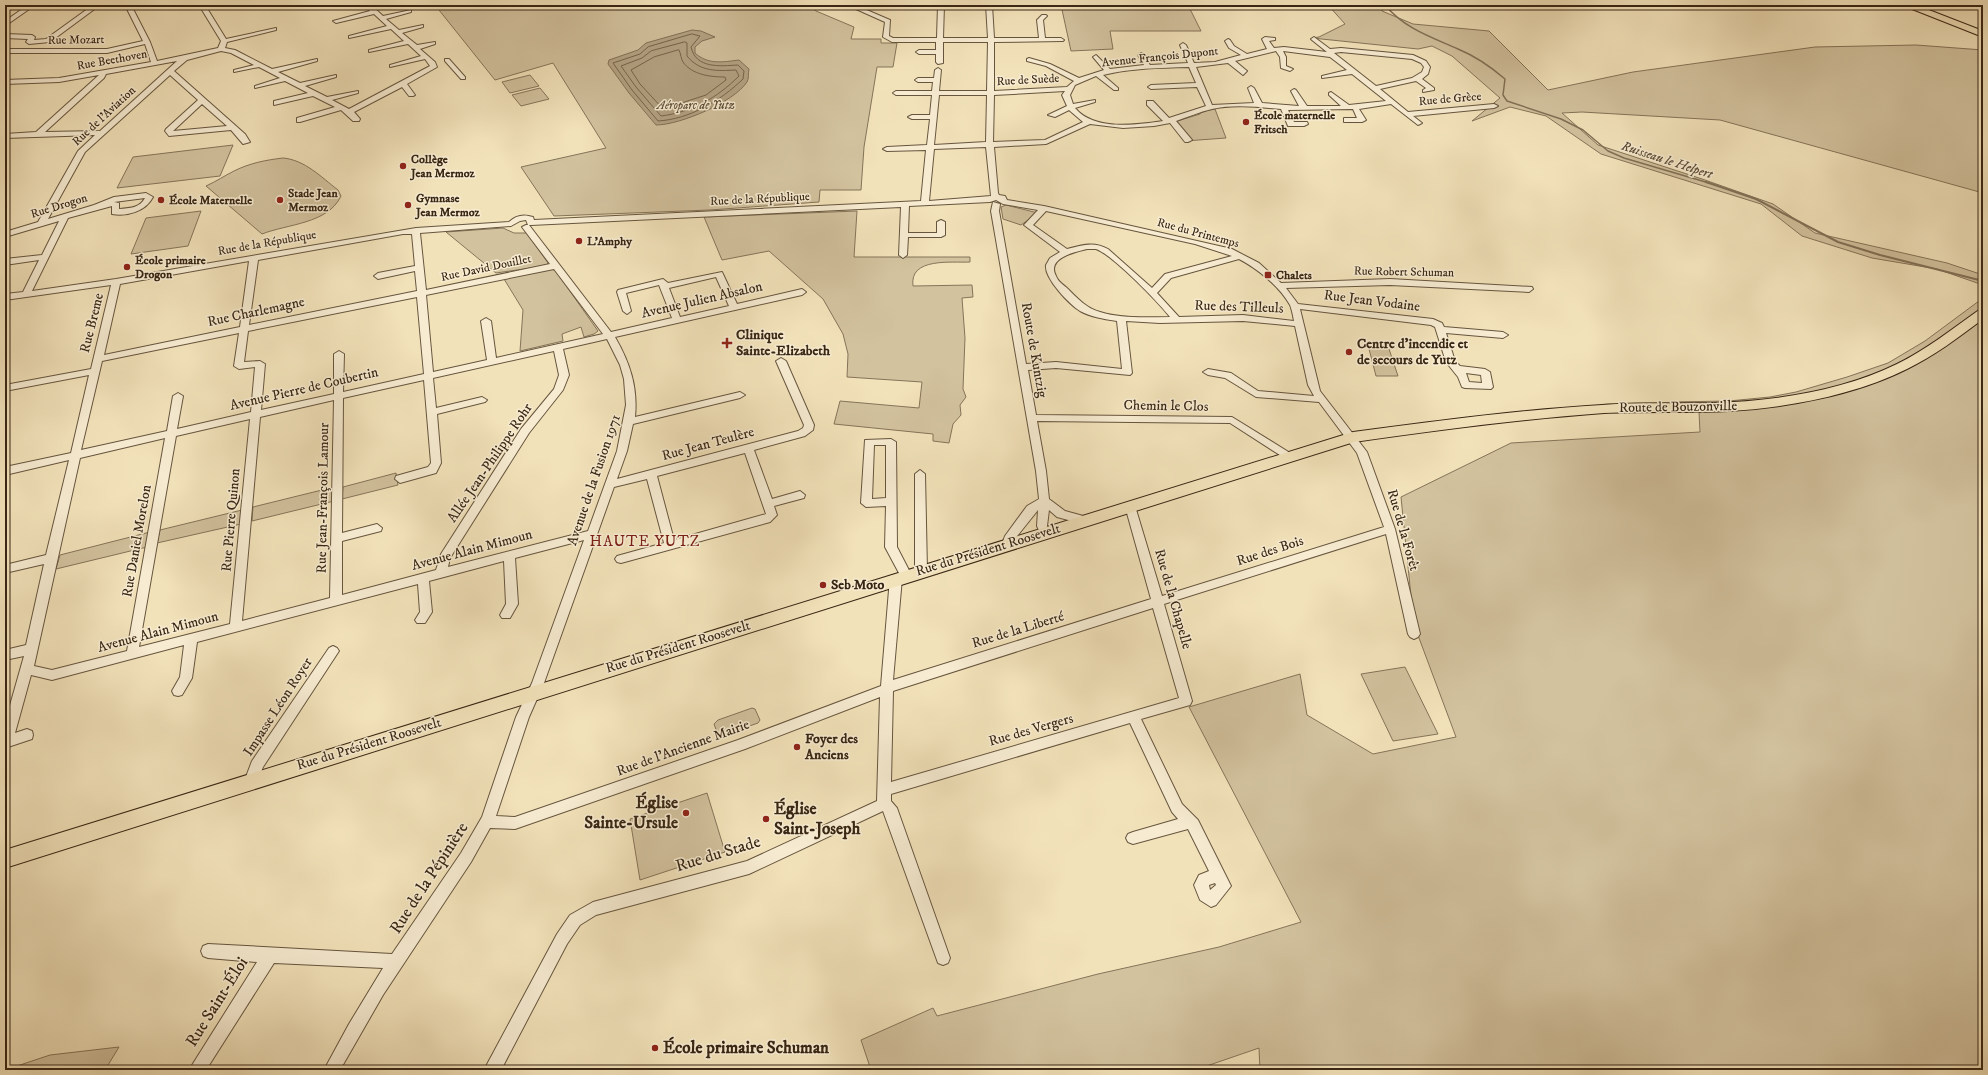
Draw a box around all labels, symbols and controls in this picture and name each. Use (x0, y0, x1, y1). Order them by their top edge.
street label: Rue Mozart (48, 32, 105, 48)
street label: Avenue François Dupont (1101, 43, 1219, 71)
street label: Rue Beethoven (76, 46, 149, 74)
street label: Rue de Suède (996, 71, 1060, 89)
street label: Rue de l'Aviation (69, 82, 139, 149)
street label: Rue de Grèce (1418, 89, 1482, 109)
park label: Aéroparc de Yutz (655, 98, 735, 113)
place label: École maternelle Fritsch (1254, 108, 1335, 137)
marker: École maternelle Fritsch (1241, 117, 1251, 127)
water label: Ruisseau le Helpert (1619, 137, 1715, 183)
place label: Collège Jean Mermoz (409, 152, 476, 181)
marker: Collège Jean Mermoz (398, 161, 408, 171)
place label: Stade Jean Mermoz (288, 186, 338, 215)
street label: Rue de la République (710, 189, 810, 209)
street label: Rue Drogon (29, 190, 90, 222)
place label: Gymnase Jean Mermoz (414, 191, 481, 220)
place label: École Maternelle (169, 193, 252, 208)
marker: École Maternelle (156, 195, 166, 205)
marker: Stade Jean Mermoz (275, 195, 285, 205)
marker: Gymnase Jean Mermoz (403, 200, 413, 210)
street label: Rue du Printemps (1155, 215, 1241, 251)
street label: Rue de la République (217, 227, 317, 259)
place label: L'Amphy (587, 234, 632, 249)
marker: L'Amphy (574, 236, 584, 246)
street label: Rue David Douillet (439, 251, 533, 285)
place label: École primaire Drogon (135, 253, 206, 282)
marker: École primaire Drogon (122, 262, 132, 272)
street label: Rue Robert Schuman (1354, 264, 1455, 280)
place label: Chalets (1276, 268, 1312, 283)
marker: Chalets (1263, 270, 1273, 280)
street label: Avenue Julien Absalon (640, 277, 765, 323)
street label: Rue Jean Vodaine (1323, 286, 1421, 316)
street label: Rue Breme (76, 291, 108, 355)
street label: Rue Charlemagne (206, 293, 306, 331)
street label: Rue des Tilleuls (1194, 296, 1284, 318)
street label: Route de Kuntzig (1017, 301, 1051, 399)
place label: Clinique Sainte-Elizabeth (736, 326, 831, 360)
place label: Centre d’incendie et de secours de Yutz (1357, 335, 1469, 369)
marker: Clinique Sainte-Elizabeth (721, 337, 733, 349)
marker: Centre d’incendie et de secours de Yutz (1344, 347, 1354, 357)
street label: Avenue Pierre de Coubertin (228, 363, 381, 415)
street label: Chemin le Clos (1123, 396, 1209, 416)
street label: Route de Bouzonville (1619, 397, 1738, 417)
street label: Allée Jean-Philippe Rohr (443, 399, 537, 526)
street label: Avenue de la Fusion 1971 (563, 412, 625, 548)
street label: Rue Jean-François Lamour (313, 422, 333, 573)
street label: Rue Jean Teulère (660, 423, 756, 465)
street label: Rue Pierre Quinon (218, 467, 245, 572)
street label: Rue Daniel Morelon (118, 483, 156, 599)
street label: Rue de la Forêt (1383, 487, 1423, 573)
street label: Rue du Président Roosevelt (913, 519, 1063, 581)
street label: Avenue Alain Mimoun (410, 525, 535, 575)
district label: HAUTE YUTZ (590, 532, 700, 551)
street label: Rue des Bois (1234, 532, 1306, 570)
street label: Rue de la Chapelle (1150, 547, 1196, 651)
place label: Seb Moto (831, 576, 885, 594)
marker: Seb Moto (818, 580, 828, 590)
street label: Avenue Alain Mimoun (96, 607, 221, 657)
street label: Rue de la Liberté (970, 607, 1066, 653)
street label: Rue du Président Roosevelt (603, 616, 753, 678)
street label: Impasse Léon Royer (239, 654, 317, 760)
street label: Rue des Vergers (987, 709, 1076, 751)
street label: Rue du Président Roosevelt (294, 713, 444, 775)
street label: Rue de l'Ancienne Mairie (614, 716, 752, 780)
place label: Foyer des Anciens (804, 730, 858, 764)
marker: Foyer des Anciens (792, 742, 802, 752)
place label: Église Sainte-Ursule (584, 791, 678, 834)
place label: Église Saint-Joseph (774, 797, 861, 840)
marker: Église Sainte-Ursule (681, 808, 691, 818)
marker: Église Saint-Joseph (761, 814, 771, 824)
street label: Rue de la Pépinière (385, 818, 473, 938)
street label: Rue du Stade (673, 831, 763, 877)
street label: Rue Saint-Éloi (181, 953, 253, 1051)
place label: École primaire Schuman (663, 1036, 829, 1059)
marker: École primaire Schuman (650, 1043, 660, 1053)

